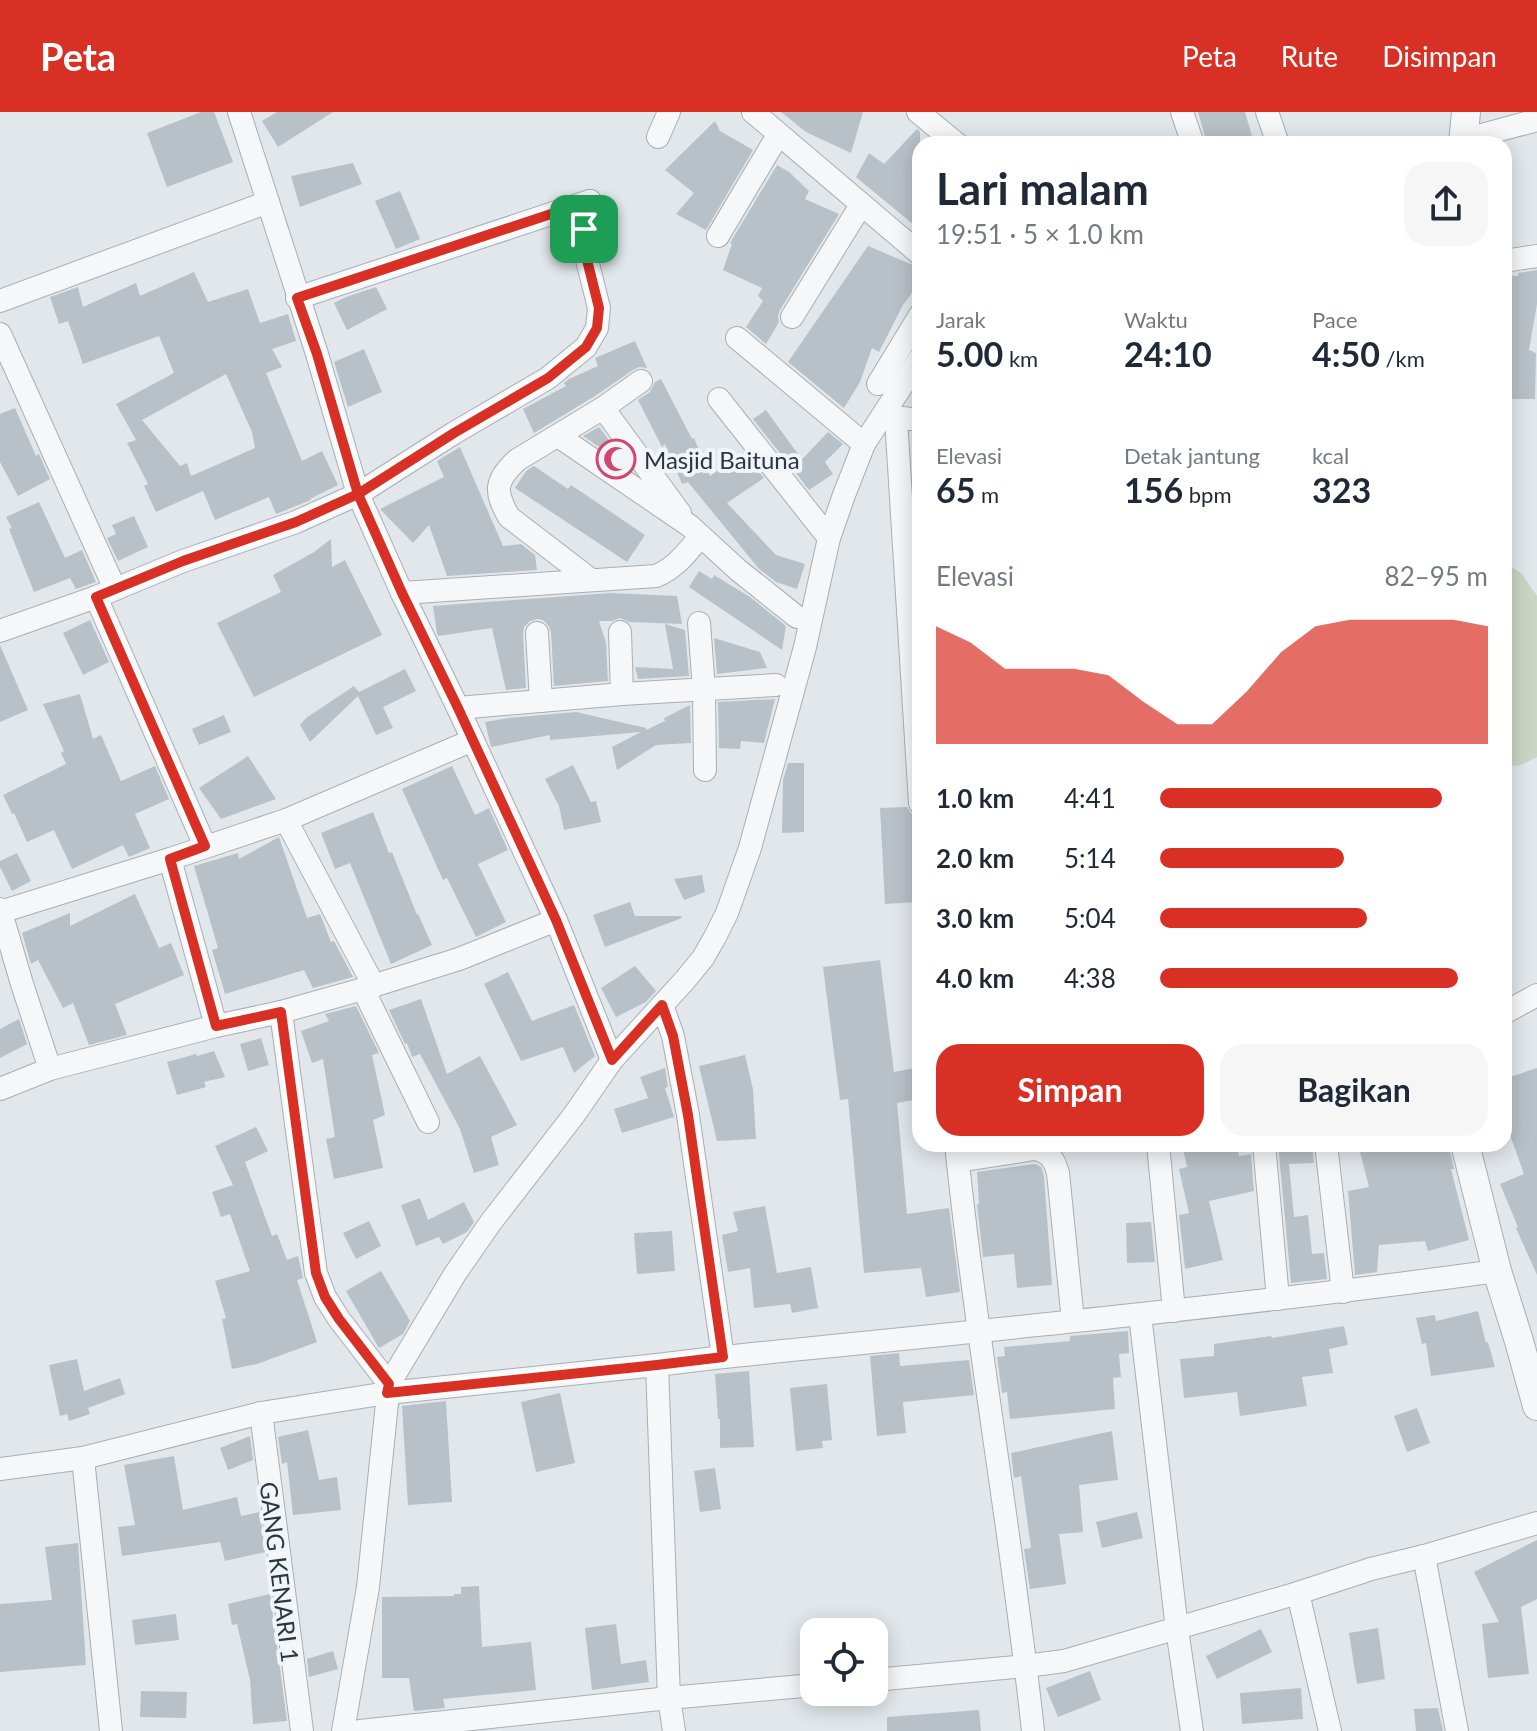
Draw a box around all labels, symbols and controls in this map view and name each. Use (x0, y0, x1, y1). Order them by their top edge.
text: Peta (40, 33, 116, 79)
text: Peta (1182, 39, 1237, 73)
text: Rute (1281, 39, 1338, 73)
text: Disimpan (1382, 39, 1497, 73)
text: Lari malam (936, 162, 1149, 214)
button: share (1404, 162, 1488, 246)
pin (550, 195, 618, 263)
icon: arrive (562, 207, 606, 251)
text: 19:51 · 5 × 1.0 km (936, 218, 1144, 250)
text: Jarak (936, 306, 986, 333)
text: Waktu (1124, 306, 1188, 333)
text: Pace (1312, 306, 1358, 333)
text: 5.00 (936, 333, 1003, 374)
text: 24:10 (1124, 333, 1212, 374)
text: 4:50 (1312, 333, 1380, 374)
text: km (1003, 345, 1038, 372)
text: /km (1380, 345, 1425, 372)
mosque icon: Masjid Baituna (595, 438, 637, 480)
text: Elevasi (936, 442, 1002, 469)
text: Detak jantung (1124, 442, 1260, 469)
text: kcal (1312, 442, 1349, 469)
place label: Masjid Baituna (644, 445, 800, 474)
text: 65 (936, 469, 975, 510)
text: 156 (1124, 469, 1183, 510)
text: 323 (1312, 469, 1371, 510)
text: m (975, 481, 999, 508)
text: bpm (1183, 481, 1232, 508)
text: Elevasi (936, 560, 1014, 592)
text: 82–95 m (1385, 560, 1488, 592)
text: 1.0 km (936, 782, 1014, 814)
text: 4:41 (1064, 782, 1116, 814)
text: 2.0 km (936, 842, 1014, 874)
text: 5:14 (1064, 842, 1116, 874)
text: 3.0 km (936, 902, 1014, 934)
text: 5:04 (1064, 902, 1116, 934)
text: 4.0 km (936, 962, 1014, 994)
text: 4:38 (1064, 962, 1116, 994)
button: Simpan (936, 1044, 1204, 1136)
button: Bagikan (1220, 1044, 1488, 1136)
street label: GANG KENARI 1 (255, 1480, 305, 1664)
map controls (800, 1618, 888, 1706)
button: locate (800, 1618, 888, 1706)

